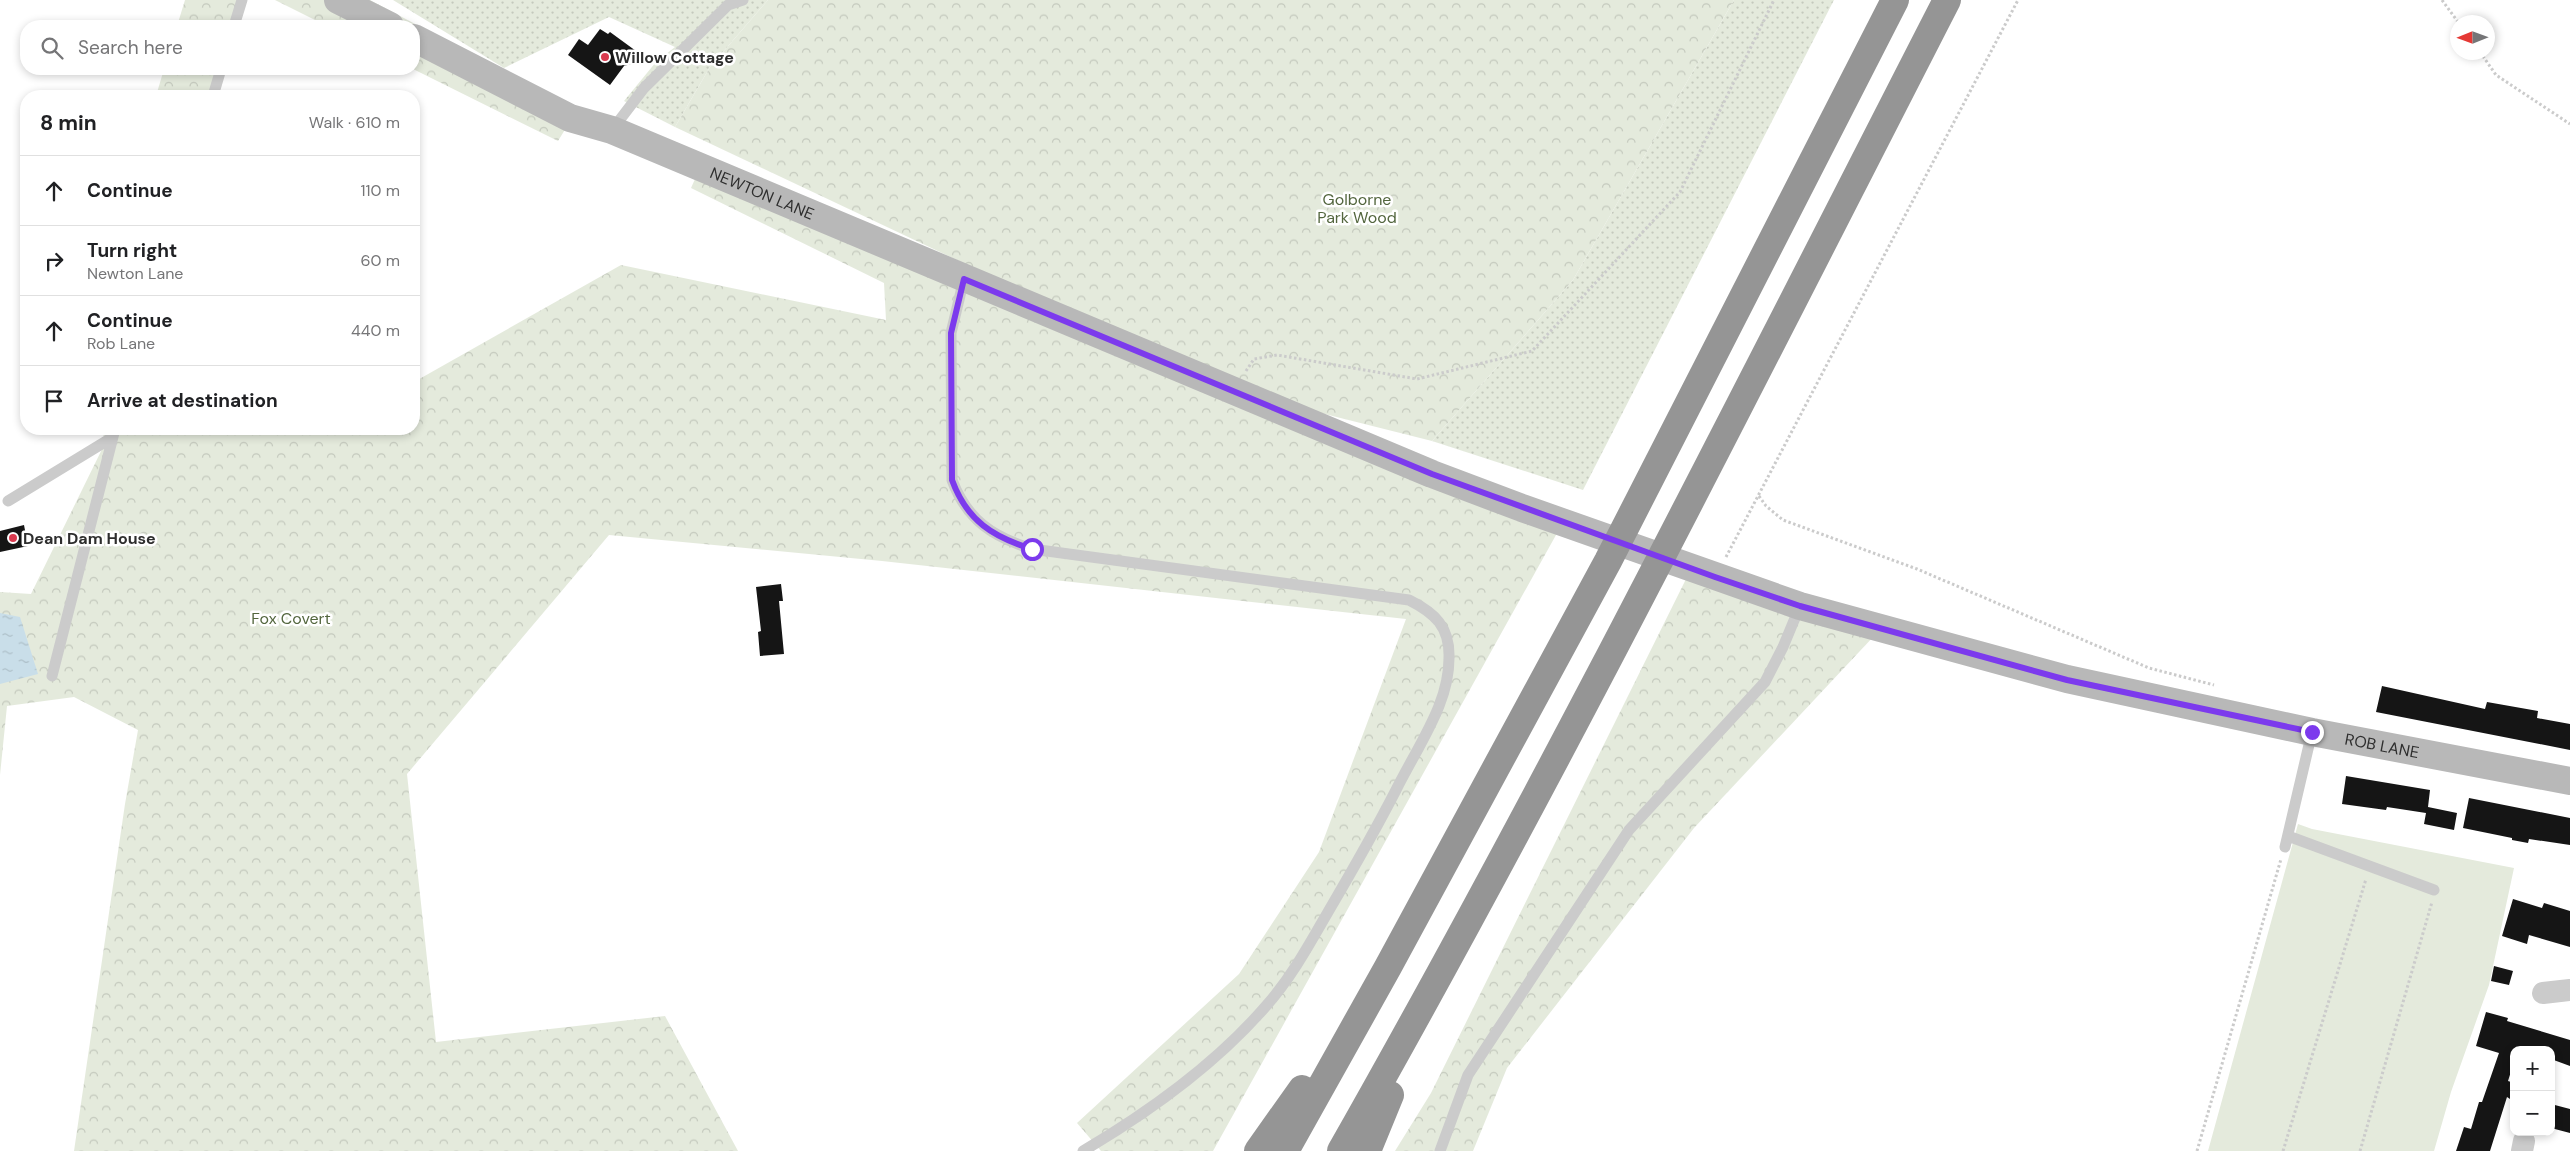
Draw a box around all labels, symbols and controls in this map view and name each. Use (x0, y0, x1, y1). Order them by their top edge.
north arrow (2450, 15, 2495, 60)
search box (20, 20, 420, 75)
icon: search (38, 34, 66, 62)
text: Search here (78, 35, 183, 60)
place label: Willow Cottage (615, 47, 734, 68)
marker: Willow Cottage (599, 51, 611, 63)
text: 8 min (40, 109, 97, 137)
text: Walk · 610 m (309, 112, 400, 133)
street label: NEWTON LANE (707, 162, 817, 225)
icon: ahead (40, 177, 68, 205)
text: Continue (87, 178, 173, 203)
text: 110 m (361, 180, 400, 201)
park label: Golborne Park Wood (1317, 189, 1397, 228)
text: Turn right (87, 238, 177, 263)
icon: right (40, 247, 68, 275)
text: 60 m (360, 250, 400, 271)
text: Newton Lane (87, 263, 183, 284)
text: Continue (87, 308, 173, 333)
icon: ahead (40, 317, 68, 345)
text: 440 m (351, 320, 400, 341)
text: Rob Lane (87, 333, 155, 354)
icon: arrive (40, 387, 68, 415)
text: Arrive at destination (87, 388, 278, 413)
place label: Dean Dam House (23, 528, 156, 549)
marker: Dean Dam House (7, 532, 19, 544)
route start (1021, 538, 1044, 561)
park label: Fox Covert (251, 608, 331, 629)
route end (2301, 721, 2324, 744)
street label: ROB LANE (2343, 728, 2421, 763)
map controls (2510, 1046, 2555, 1136)
button: + (2510, 1046, 2555, 1091)
button: − (2510, 1091, 2555, 1136)

